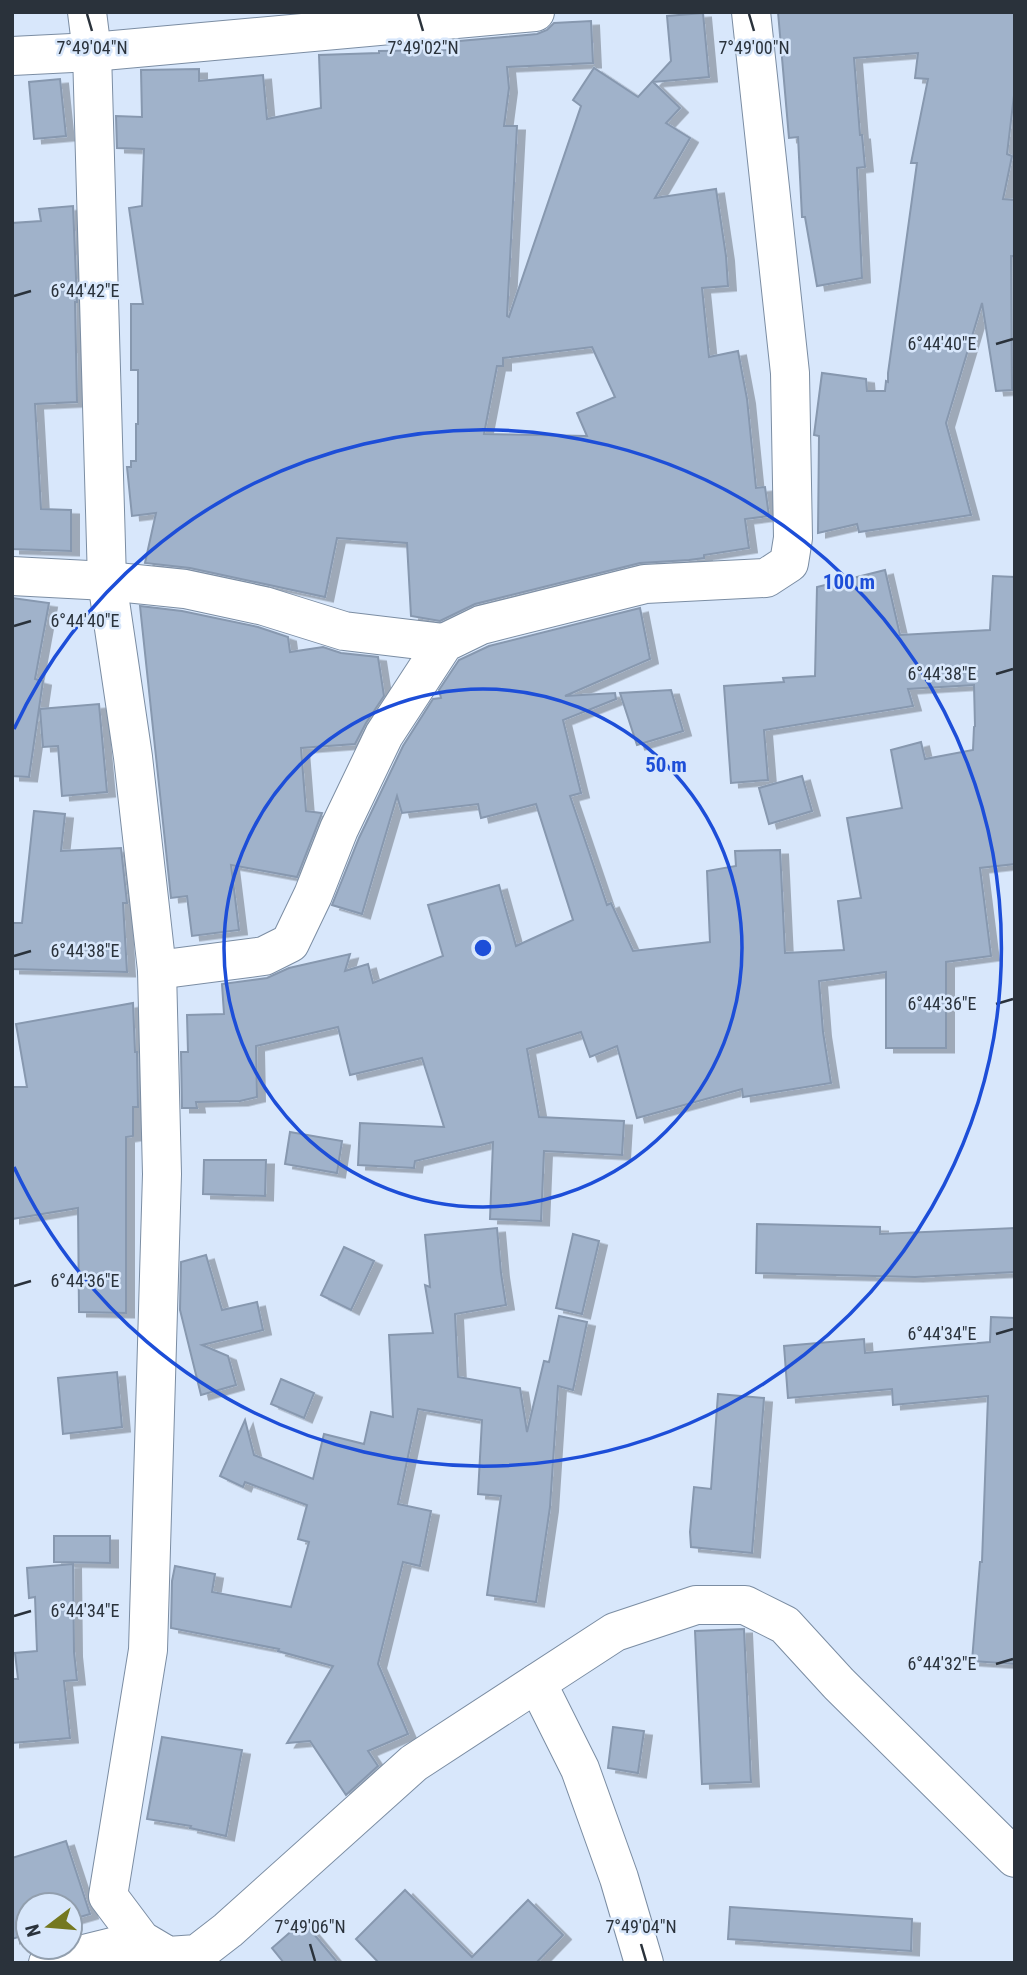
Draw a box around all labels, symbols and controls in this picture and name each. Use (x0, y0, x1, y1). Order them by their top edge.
text: 7°49'04"N (56, 37, 128, 58)
text: 7°49'02"N (387, 37, 459, 58)
text: 7°49'00"N (718, 37, 790, 58)
text: 6°44'42"E (50, 280, 120, 301)
text: 6°44'40"E (907, 333, 977, 354)
text: 100 m (823, 570, 875, 594)
text: 6°44'40"E (50, 610, 120, 631)
text: 6°44'38"E (907, 663, 977, 684)
text: 50 m (645, 753, 687, 777)
centre of rings (471, 936, 495, 960)
text: 6°44'38"E (50, 940, 120, 961)
text: 6°44'36"E (907, 993, 977, 1014)
text: 6°44'36"E (50, 1270, 120, 1291)
text: 6°44'34"E (907, 1323, 977, 1344)
text: 6°44'34"E (50, 1600, 120, 1621)
text: 6°44'32"E (907, 1653, 977, 1674)
north arrow (14, 1891, 84, 1961)
text: 7°49'06"N (274, 1916, 346, 1937)
text: 7°49'04"N (605, 1916, 677, 1937)
text: N (20, 1922, 46, 1939)

